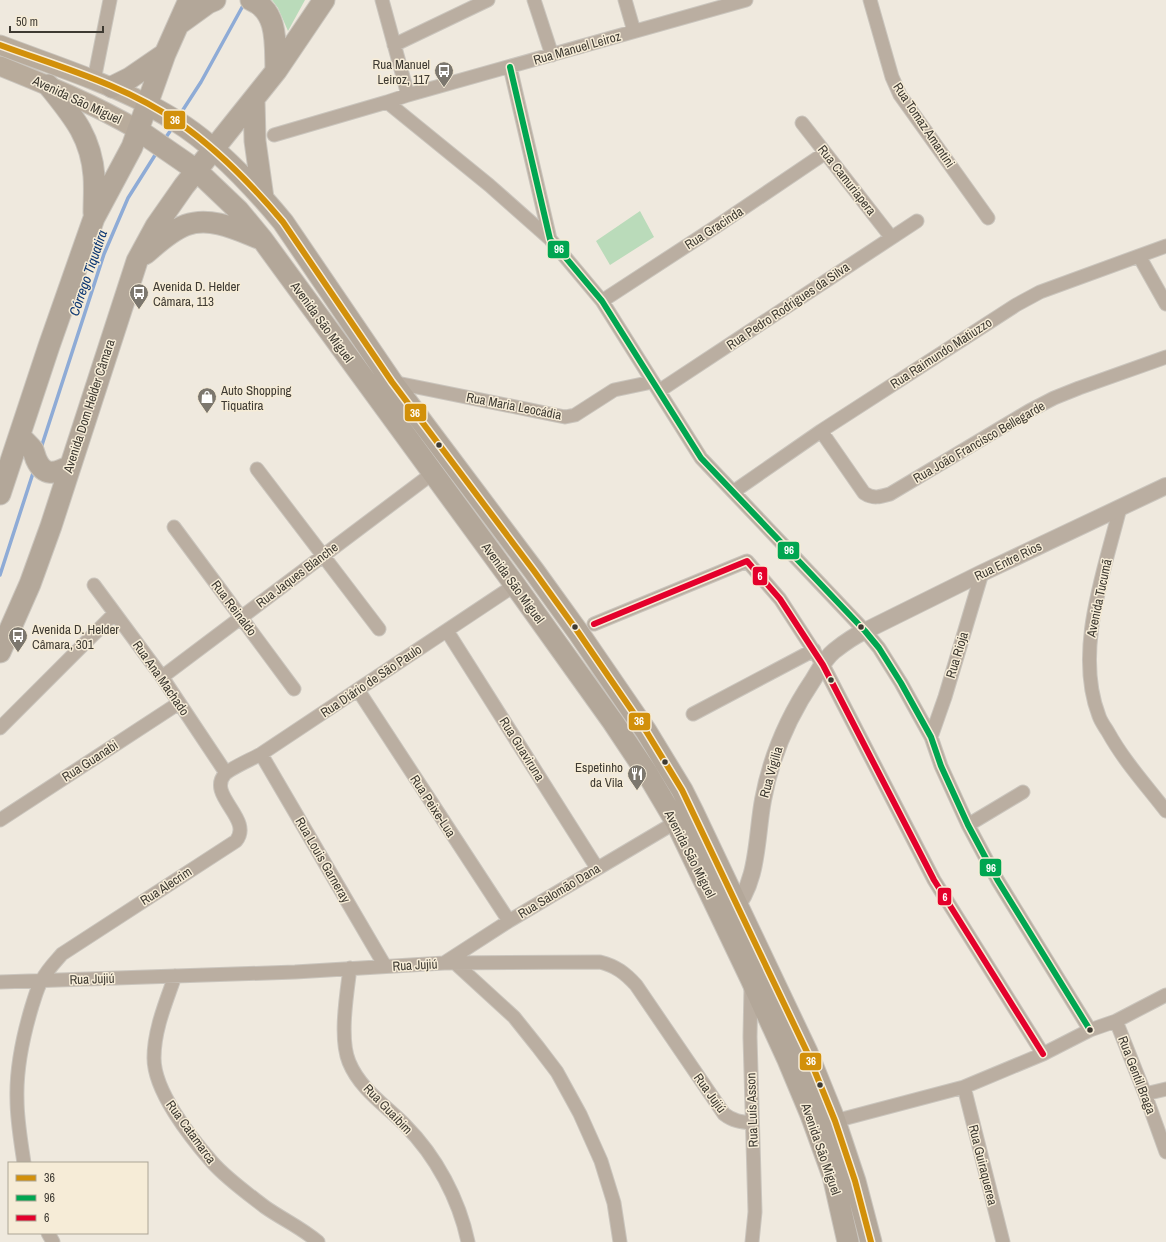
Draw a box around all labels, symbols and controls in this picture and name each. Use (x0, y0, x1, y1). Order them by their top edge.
scale bar (10, 8, 103, 34)
text: 50 m (16, 14, 38, 30)
street label: Rua Manuel Leiroz (531, 27, 623, 69)
place label: Rua Manuel Leiroz, 117 (373, 56, 430, 88)
bus stop icon: Rua Manuel Leiroz, 117 (433, 60, 455, 88)
street label: Avenida São Miguel (29, 72, 124, 128)
street label: Rua Tomaz Amantini (889, 79, 959, 171)
line badge: 36 (163, 110, 186, 130)
text: 36 (170, 113, 180, 127)
street label: Rua Camuriapera (814, 141, 880, 219)
street label: Rua Gracinda (682, 203, 747, 253)
water label: Córrego Tiquatira (65, 228, 111, 318)
line badge: 96 (547, 240, 570, 259)
text: 96 (554, 242, 564, 256)
street label: Rua Pedro Rodrigues da Silva (723, 258, 853, 353)
street label: Avenida São Miguel (286, 277, 357, 366)
place label: Avenida D. Helder Câmara, 113 (152, 278, 240, 310)
bus stop icon: Avenida D. Helder Câmara, 113 (128, 282, 150, 310)
street label: Rua Raimundo Matiuzzo (887, 314, 995, 392)
street label: Avenida Dom Helder Câmara (59, 337, 119, 476)
place label: Auto Shopping Tiquatira (220, 382, 292, 414)
shop icon: Auto Shopping Tiquatira (196, 386, 218, 414)
street label: Rua Maria Leocádia (465, 388, 563, 424)
street label: Rua João Francisco Bellegarde (910, 397, 1048, 487)
line badge: 36 (404, 403, 427, 422)
text: 36 (410, 406, 420, 420)
unlabelled marker (434, 440, 444, 450)
street label: Rua Entre Rios (972, 537, 1044, 585)
street label: Avenida São Miguel (477, 538, 548, 627)
street label: Rua Jaques Blanche (253, 539, 341, 611)
line badge: 96 (777, 541, 800, 560)
text: 96 (784, 543, 794, 557)
street label: Avenida Tucumã (1082, 557, 1116, 640)
line badge: 6 (752, 566, 768, 586)
text: 6 (757, 569, 763, 583)
street label: Rua Reinaldo (208, 577, 260, 639)
place label: Avenida D. Helder Câmara, 301 (31, 621, 119, 653)
unlabelled marker (570, 622, 580, 632)
unlabelled marker (856, 622, 866, 632)
bus stop icon: Avenida D. Helder Câmara, 301 (7, 625, 29, 653)
street label: Rua Rioja (942, 630, 972, 680)
street label: Rua Ana Machado (129, 637, 193, 719)
street label: Rua Diário de São Paulo (317, 641, 425, 721)
unlabelled marker (826, 675, 836, 685)
line badge: 36 (628, 712, 651, 731)
street label: Rua Guaviruna (496, 714, 548, 784)
text: 36 (634, 714, 644, 728)
street label: Rua Guanabi (59, 737, 121, 785)
street label: Rua Vigilia (756, 744, 786, 800)
unlabelled marker (660, 757, 670, 767)
place label: Espetinho da Vila (575, 759, 623, 791)
restaurant icon: Espetinho da Vila (626, 763, 648, 791)
street label: Rua Peixe-Lua (407, 772, 460, 841)
street label: Avenida São Miguel (660, 807, 719, 901)
street label: Rua Louis Garneray (292, 814, 355, 906)
line badge: 96 (979, 858, 1002, 877)
street label: Rua Salomão Dana (515, 860, 603, 922)
text: 96 (986, 861, 996, 875)
street label: Rua Alecrim (137, 863, 195, 909)
line badge: 6 (937, 887, 952, 906)
text: 6 (942, 890, 948, 904)
street label: Rua Jujiú (392, 955, 438, 975)
street label: Rua Jujiú (69, 970, 115, 988)
unlabelled marker (1085, 1025, 1095, 1035)
street label: Rua Gentil Braga (1114, 1034, 1160, 1117)
line badge: 36 (799, 1052, 822, 1071)
text: 36 (806, 1054, 816, 1068)
street label: Rua Jujiú (690, 1070, 730, 1116)
street label: Rua Luís Asson (742, 1072, 762, 1148)
street label: Rua Guaibim (360, 1080, 416, 1138)
unlabelled marker (815, 1080, 825, 1090)
street label: Rua Catamarca (162, 1097, 220, 1167)
street label: Avenida São Miguel (797, 1100, 845, 1197)
street label: Rua Guiraquerea (965, 1123, 1001, 1207)
legend (8, 1162, 148, 1234)
text: 36 (44, 1170, 55, 1186)
text: 96 (44, 1190, 55, 1206)
text: 6 (44, 1210, 49, 1226)

